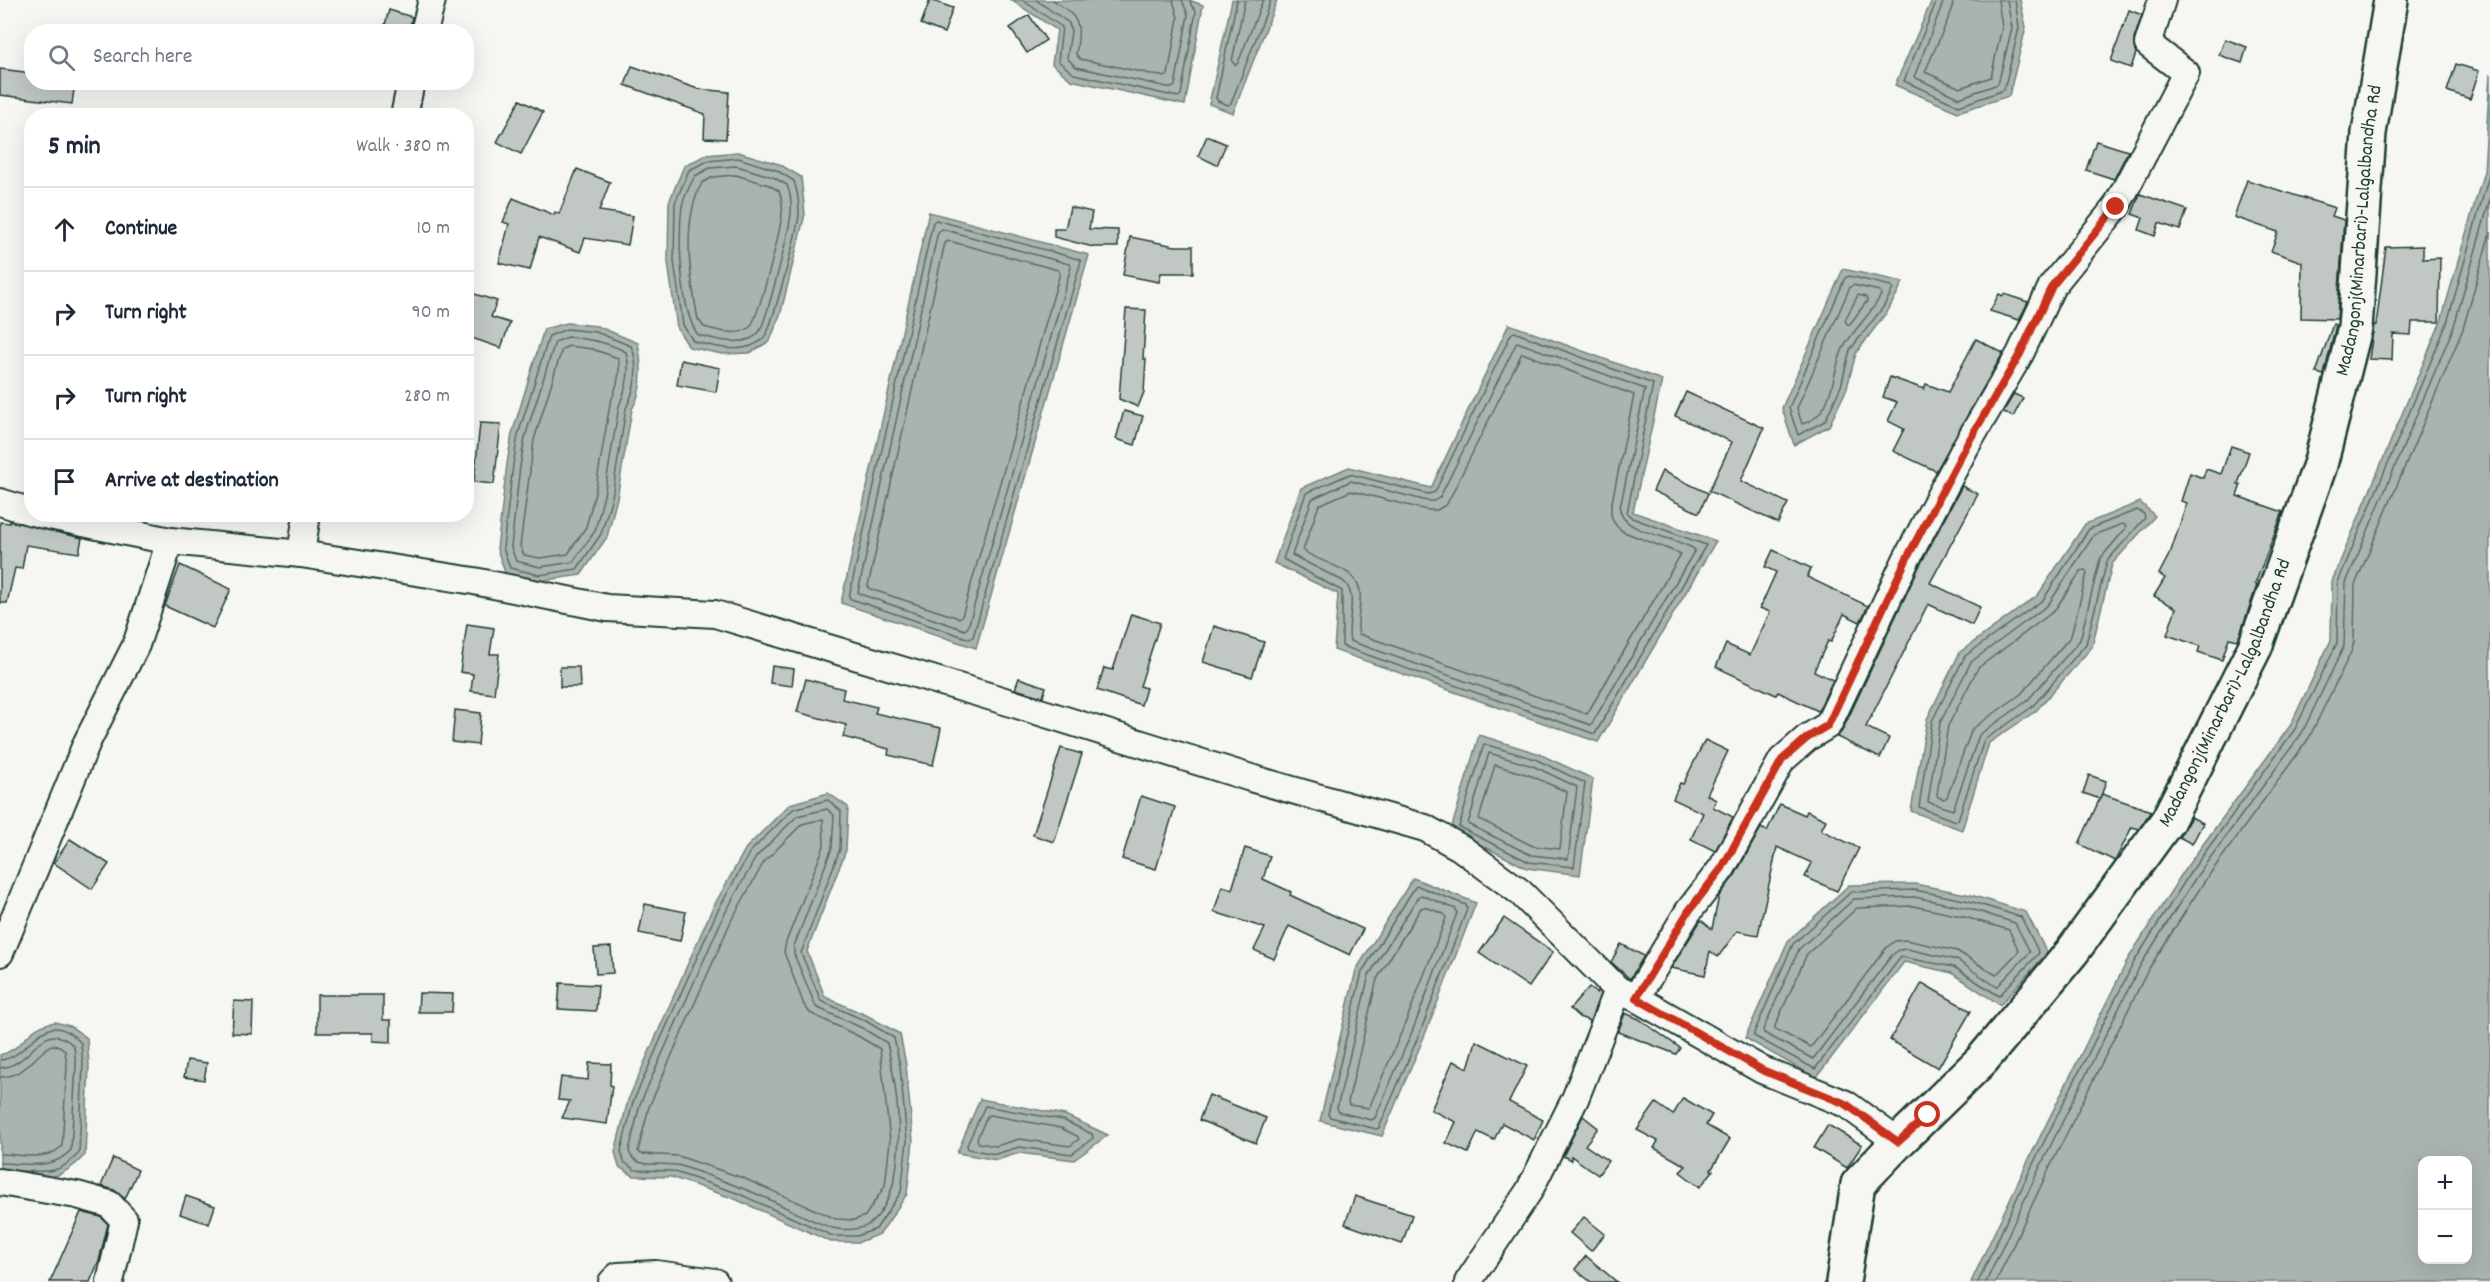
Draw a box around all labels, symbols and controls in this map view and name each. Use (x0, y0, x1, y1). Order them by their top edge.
search box (24, 24, 474, 90)
icon: search (45, 41, 78, 74)
text: Search here (93, 42, 192, 73)
street label: Madangonj(Minarbari)-Lalgalbandha Rd (2329, 83, 2391, 379)
text: 5 min (48, 129, 101, 166)
text: Walk · 380 m (356, 133, 450, 161)
route end (2102, 193, 2128, 219)
icon: ahead (48, 213, 81, 246)
text: Continue (105, 214, 177, 245)
text: 10 m (416, 215, 450, 243)
icon: right (48, 297, 81, 330)
text: Turn right (105, 298, 187, 329)
text: 90 m (412, 299, 450, 327)
icon: right (48, 381, 81, 414)
text: Turn right (105, 382, 187, 413)
text: 280 m (404, 383, 450, 411)
icon: arrive (48, 465, 81, 498)
text: Arrive at destination (105, 466, 279, 497)
street label: Madangonj(Minarbari)-Lalgalbandha Rd (2153, 555, 2299, 834)
route start (1914, 1101, 1940, 1127)
map controls (2418, 1156, 2472, 1264)
button: + (2418, 1156, 2472, 1210)
button: − (2418, 1210, 2472, 1264)

